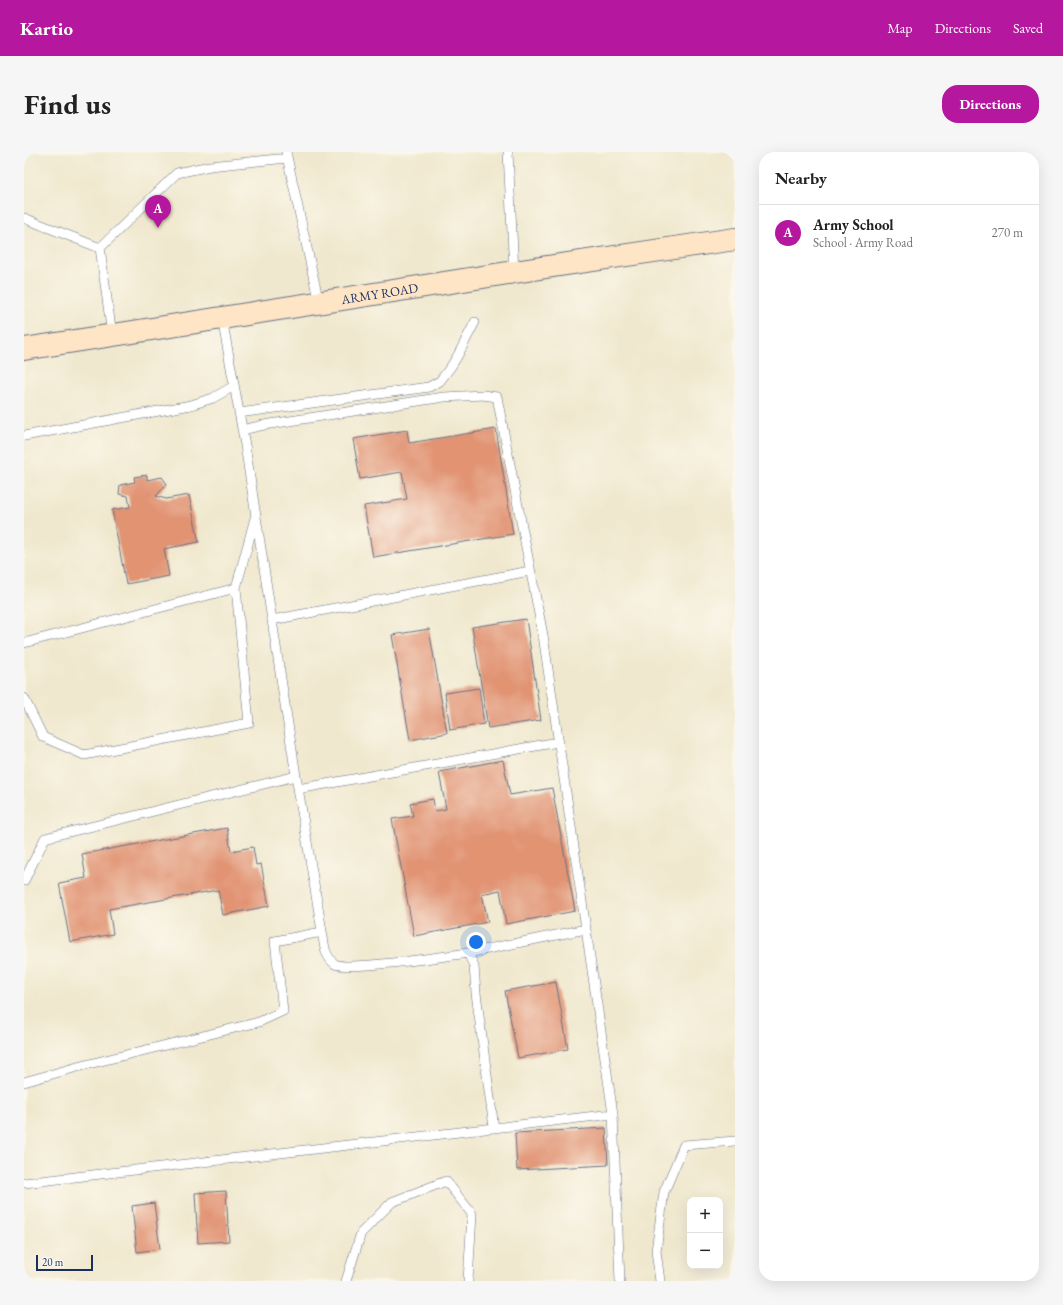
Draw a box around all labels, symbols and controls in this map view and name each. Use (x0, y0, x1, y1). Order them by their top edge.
text: Kartio (20, 16, 73, 41)
text: Map (887, 19, 913, 37)
text: Directions (935, 19, 991, 37)
text: Saved (1013, 19, 1043, 37)
button: Directions (942, 85, 1039, 123)
text: Find us (24, 86, 111, 122)
text: Nearby (775, 167, 827, 189)
pin: A (145, 195, 171, 228)
text: Army School (813, 215, 894, 234)
text: A (783, 224, 793, 241)
text: 270 m (992, 224, 1023, 241)
text: School · Army Road (813, 234, 913, 251)
street label: ARMY ROAD (339, 279, 420, 308)
your location (466, 932, 486, 952)
map controls (687, 1197, 723, 1269)
button: + (687, 1197, 723, 1233)
button: − (687, 1233, 723, 1269)
scale bar (36, 1253, 93, 1272)
text: 20 m (42, 1255, 63, 1269)

